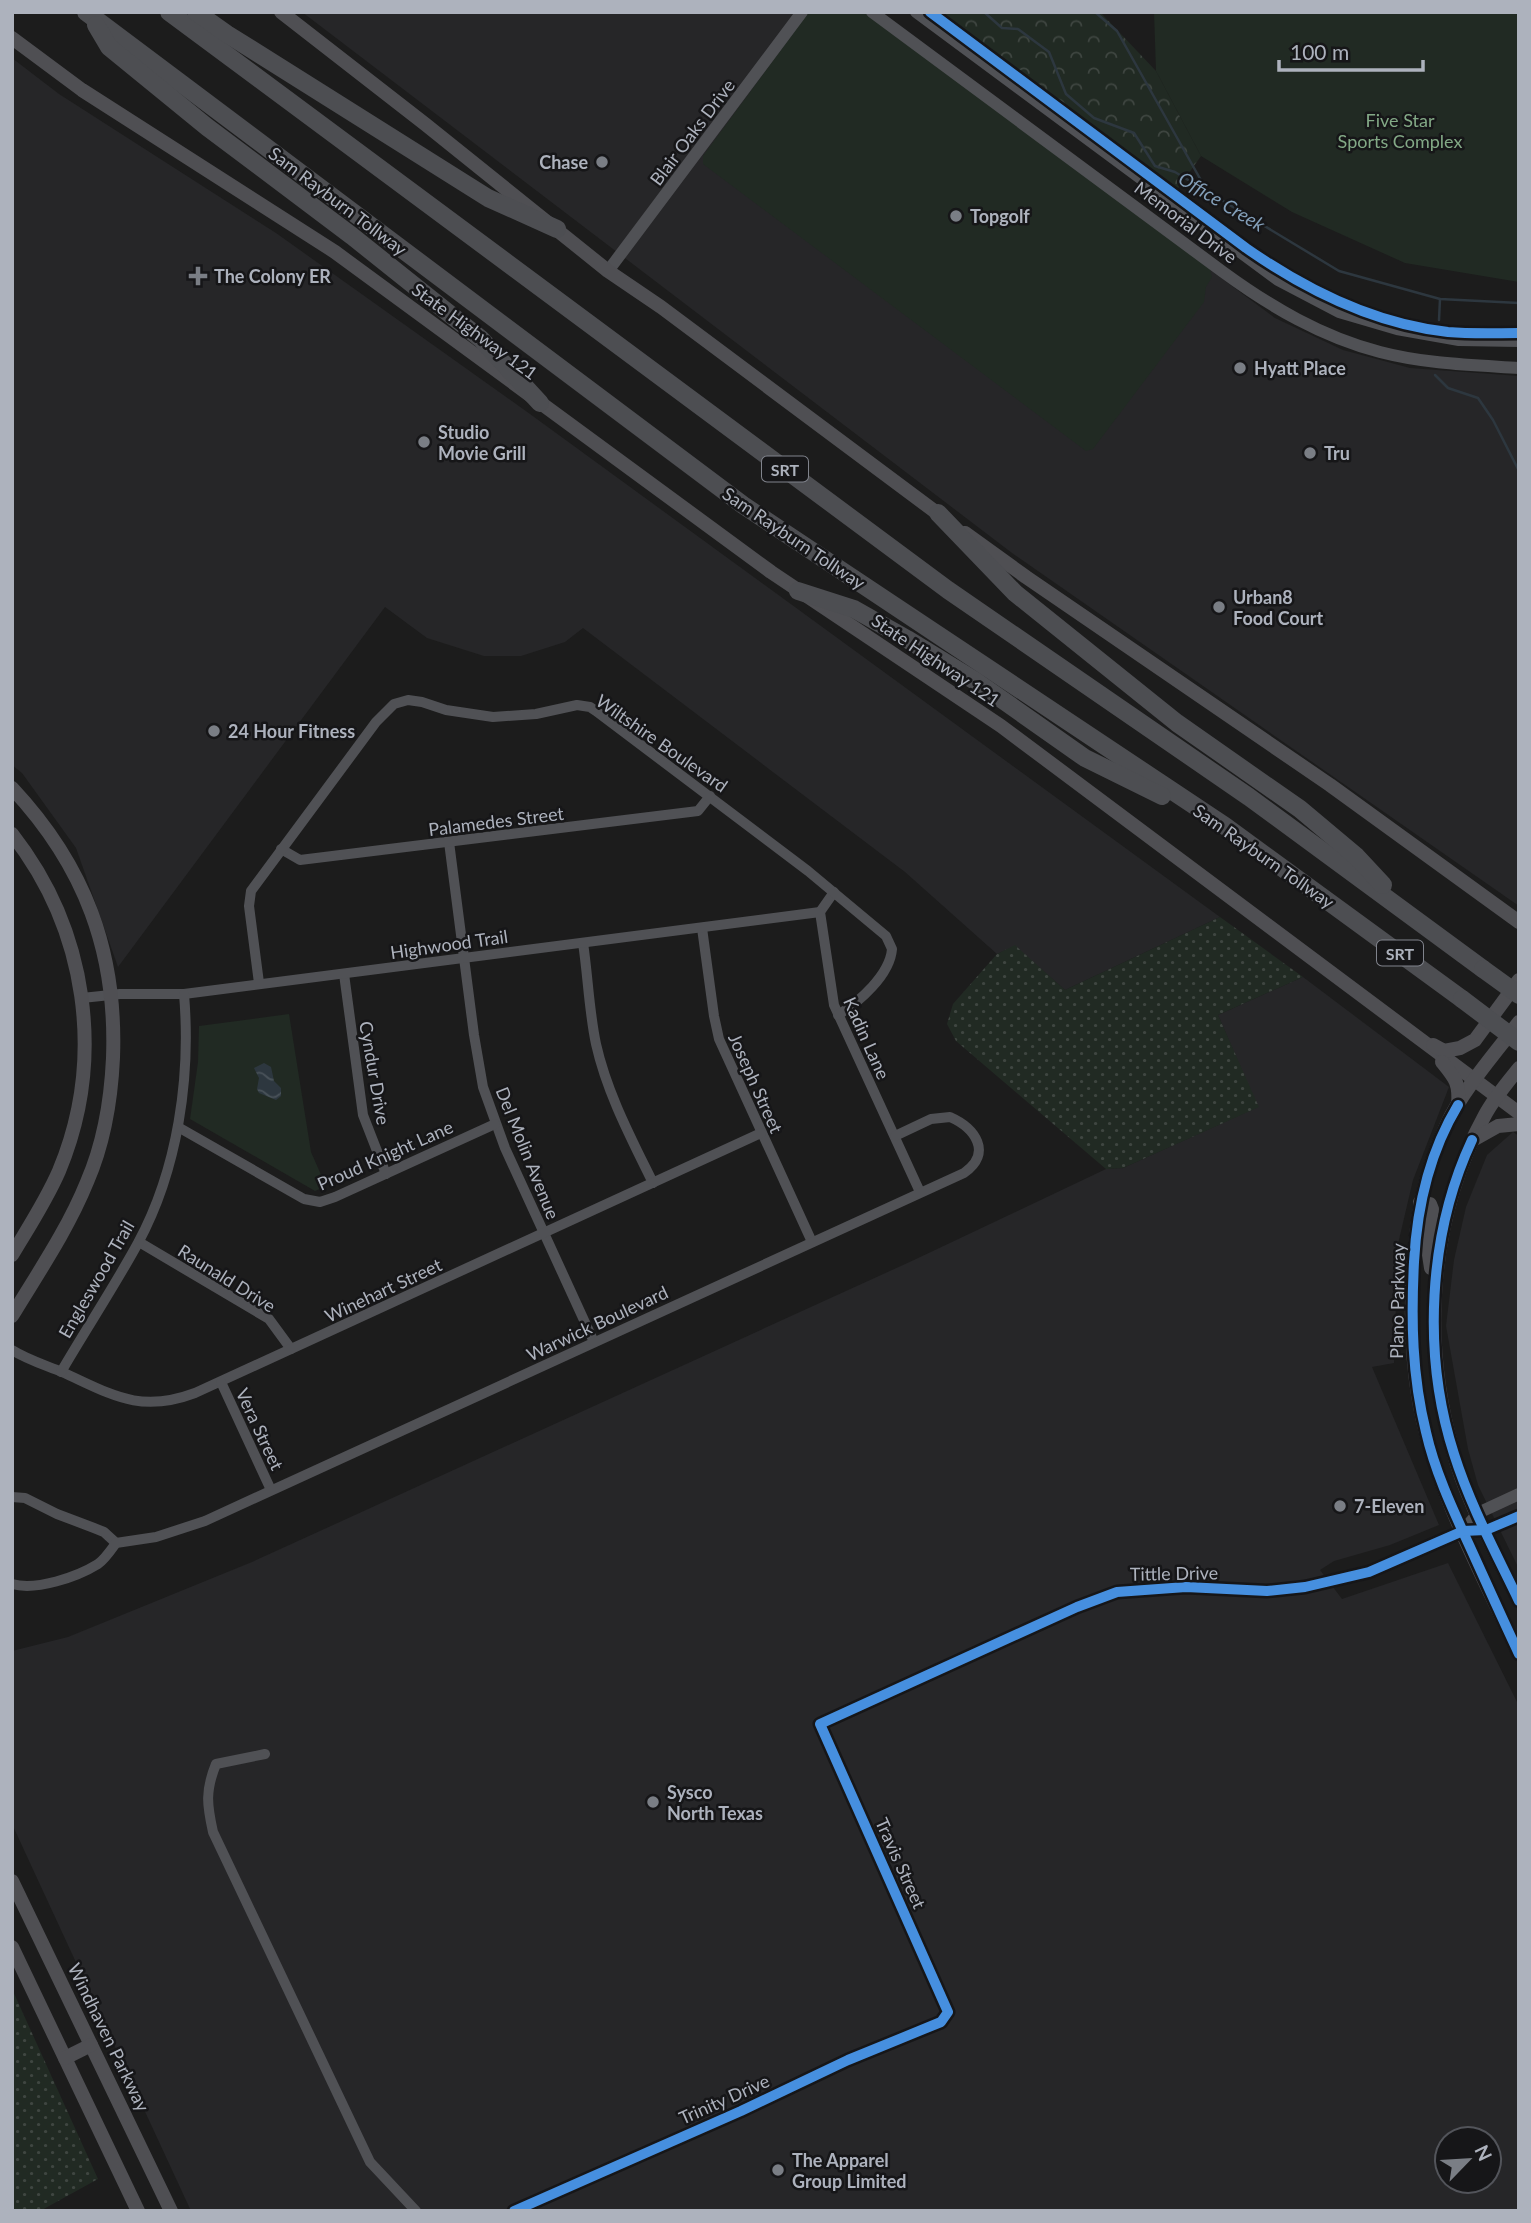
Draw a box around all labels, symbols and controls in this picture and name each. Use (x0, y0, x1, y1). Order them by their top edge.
scale bar (1279, 28, 1422, 72)
text: 100 m (1290, 39, 1349, 64)
street label: Blair Oaks Drive (645, 75, 739, 189)
park label: Five Star Sports Complex (1338, 109, 1462, 152)
street label: Sam Rayburn Tollway (265, 142, 412, 261)
place label: Chase (539, 151, 588, 173)
marker: Chase (594, 154, 610, 170)
water label: Office Creek (1175, 166, 1270, 236)
street label: Memorial Drive (1130, 176, 1242, 268)
place label: Topgolf (970, 205, 1030, 227)
marker: Topgolf (948, 208, 964, 224)
place label: The Colony ER (214, 265, 331, 287)
marker: The Colony ER (188, 266, 208, 286)
street label: State Highway 121 (408, 278, 542, 384)
place label: Hyatt Place (1254, 357, 1346, 379)
marker: Hyatt Place (1232, 360, 1248, 376)
place label: Studio Movie Grill (438, 421, 526, 464)
marker: Studio Movie Grill (416, 434, 432, 450)
place label: Tru (1324, 442, 1350, 464)
marker: Tru (1302, 445, 1318, 461)
road number: SRT (762, 456, 808, 482)
street label: Sam Rayburn Tollway (719, 482, 870, 594)
place label: Urban8 Food Court (1233, 586, 1324, 629)
marker: Urban8 Food Court (1211, 599, 1227, 615)
street label: State Highway 121 (868, 609, 1004, 711)
street label: Wiltshire Boulevard (592, 689, 732, 797)
place label: 24 Hour Fitness (228, 720, 355, 742)
marker: 24 Hour Fitness (206, 723, 222, 739)
street label: Sam Rayburn Tollway (1189, 799, 1339, 913)
street label: Palamedes Street (427, 802, 566, 840)
street label: Highwood Trail (389, 925, 509, 963)
road number: SRT (1377, 940, 1423, 965)
street label: Kadin Lane (839, 994, 895, 1082)
street label: Cyndur Drive (355, 1019, 395, 1127)
street label: Joseph Street (724, 1030, 788, 1137)
street label: Del Molin Avenue (491, 1084, 565, 1222)
street label: Proud Knight Lane (314, 1115, 456, 1195)
street label: Engleswood Trail (53, 1216, 139, 1342)
street label: Raunald Drive (174, 1239, 280, 1317)
street label: Plano Parkway (1385, 1242, 1409, 1359)
street label: Winehart Street (321, 1253, 445, 1327)
street label: Warwick Boulevard (523, 1281, 671, 1365)
street label: Vera Street (231, 1385, 289, 1474)
place label: 7-Eleven (1354, 1495, 1424, 1517)
marker: 7-Eleven (1332, 1498, 1348, 1514)
street label: Tittle Drive (1130, 1561, 1218, 1585)
place label: Sysco North Texas (667, 1781, 763, 1824)
marker: Sysco North Texas (645, 1794, 661, 1810)
street label: Travis Street (871, 1814, 931, 1912)
street label: Windhaven Parkway (64, 1959, 155, 2115)
street label: Trinity Drive (675, 2069, 773, 2129)
north arrow (1433, 2125, 1503, 2195)
text: N (1470, 2141, 1497, 2164)
place label: The Apparel Group Limited (792, 2149, 907, 2192)
marker: The Apparel Group Limited (770, 2162, 786, 2178)

